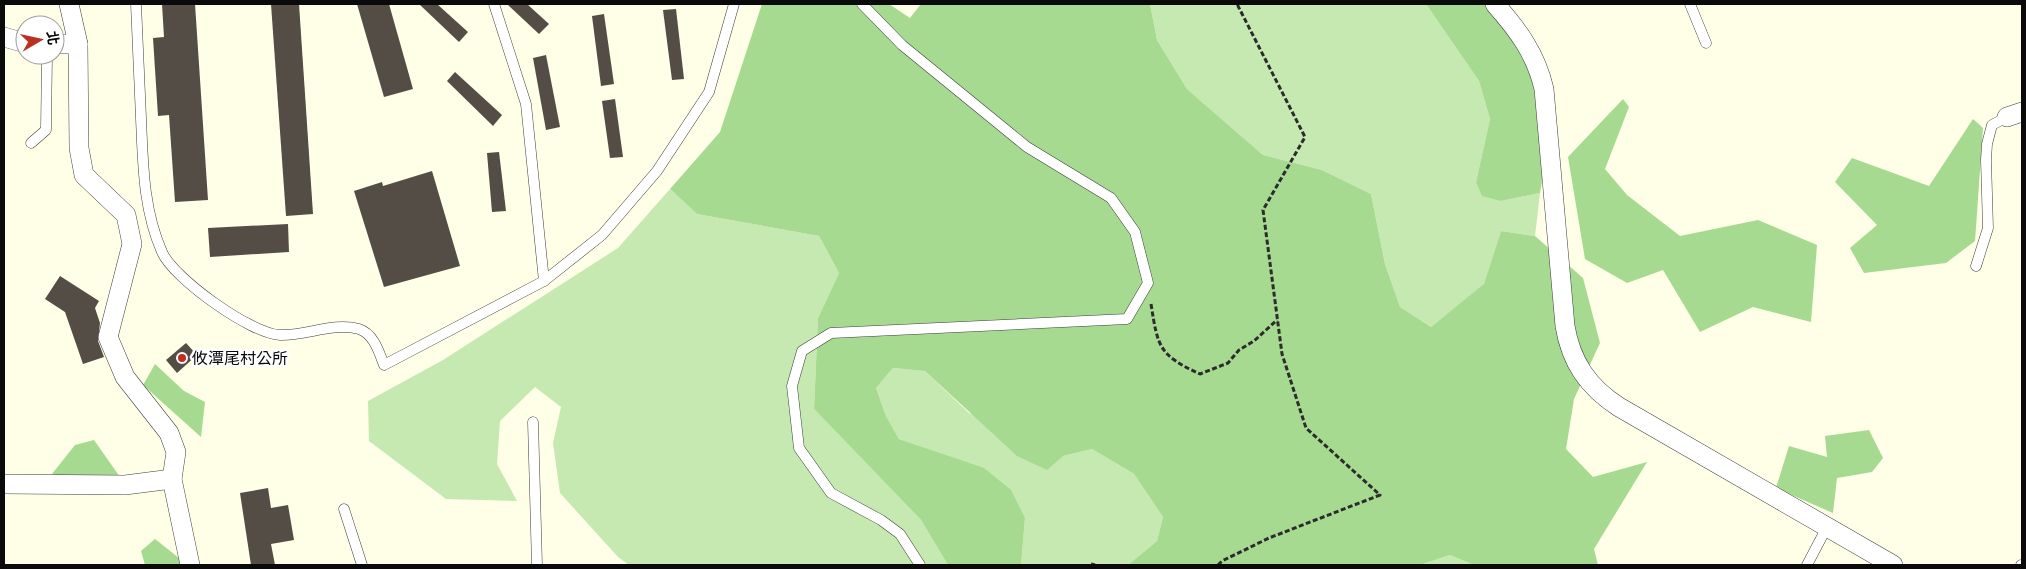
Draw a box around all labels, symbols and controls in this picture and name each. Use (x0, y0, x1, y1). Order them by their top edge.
north arrow (15, 15, 65, 65)
text: 北 (41, 29, 64, 47)
place label: 攸潭尾村公所 (192, 347, 288, 371)
marker: 攸潭尾村公所 (176, 352, 188, 364)

